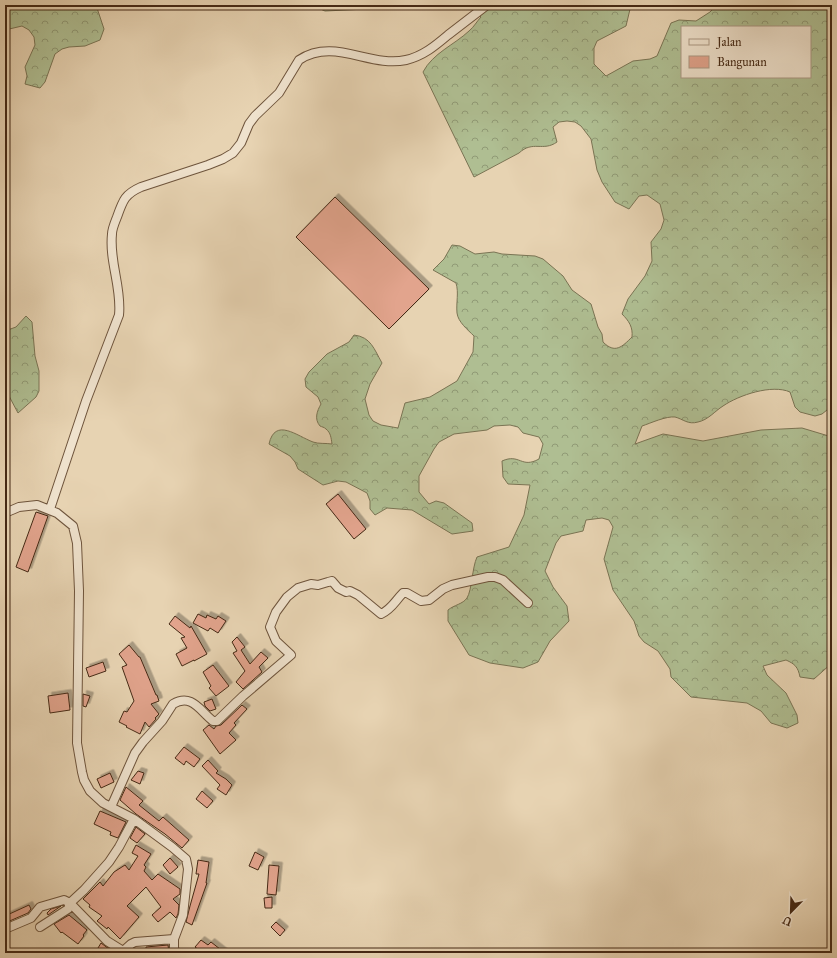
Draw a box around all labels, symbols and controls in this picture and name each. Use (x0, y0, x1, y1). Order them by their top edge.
legend (681, 26, 811, 78)
text: Jalan (715, 35, 742, 50)
text: Bangunan (717, 55, 767, 70)
north arrow (771, 892, 811, 932)
text: U (780, 913, 794, 928)

